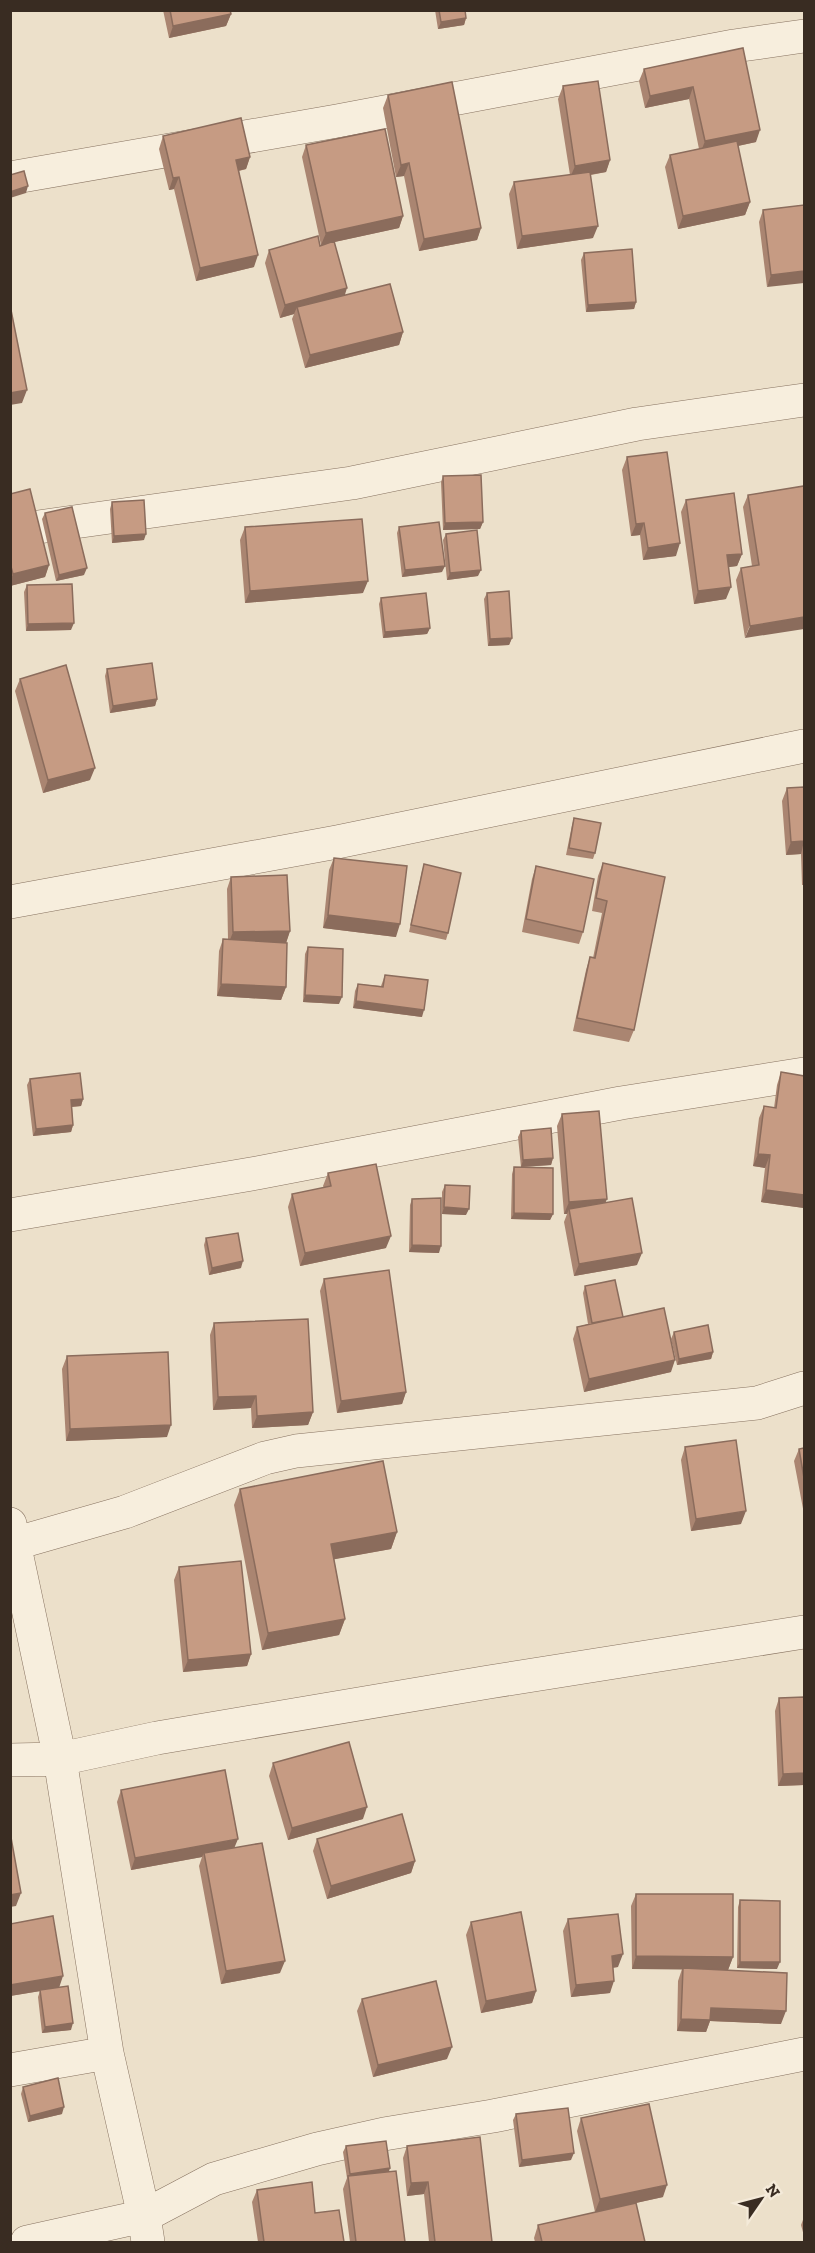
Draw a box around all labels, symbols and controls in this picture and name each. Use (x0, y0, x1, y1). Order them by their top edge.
north arrow (731, 2169, 791, 2229)
text: N (762, 2180, 784, 2201)

